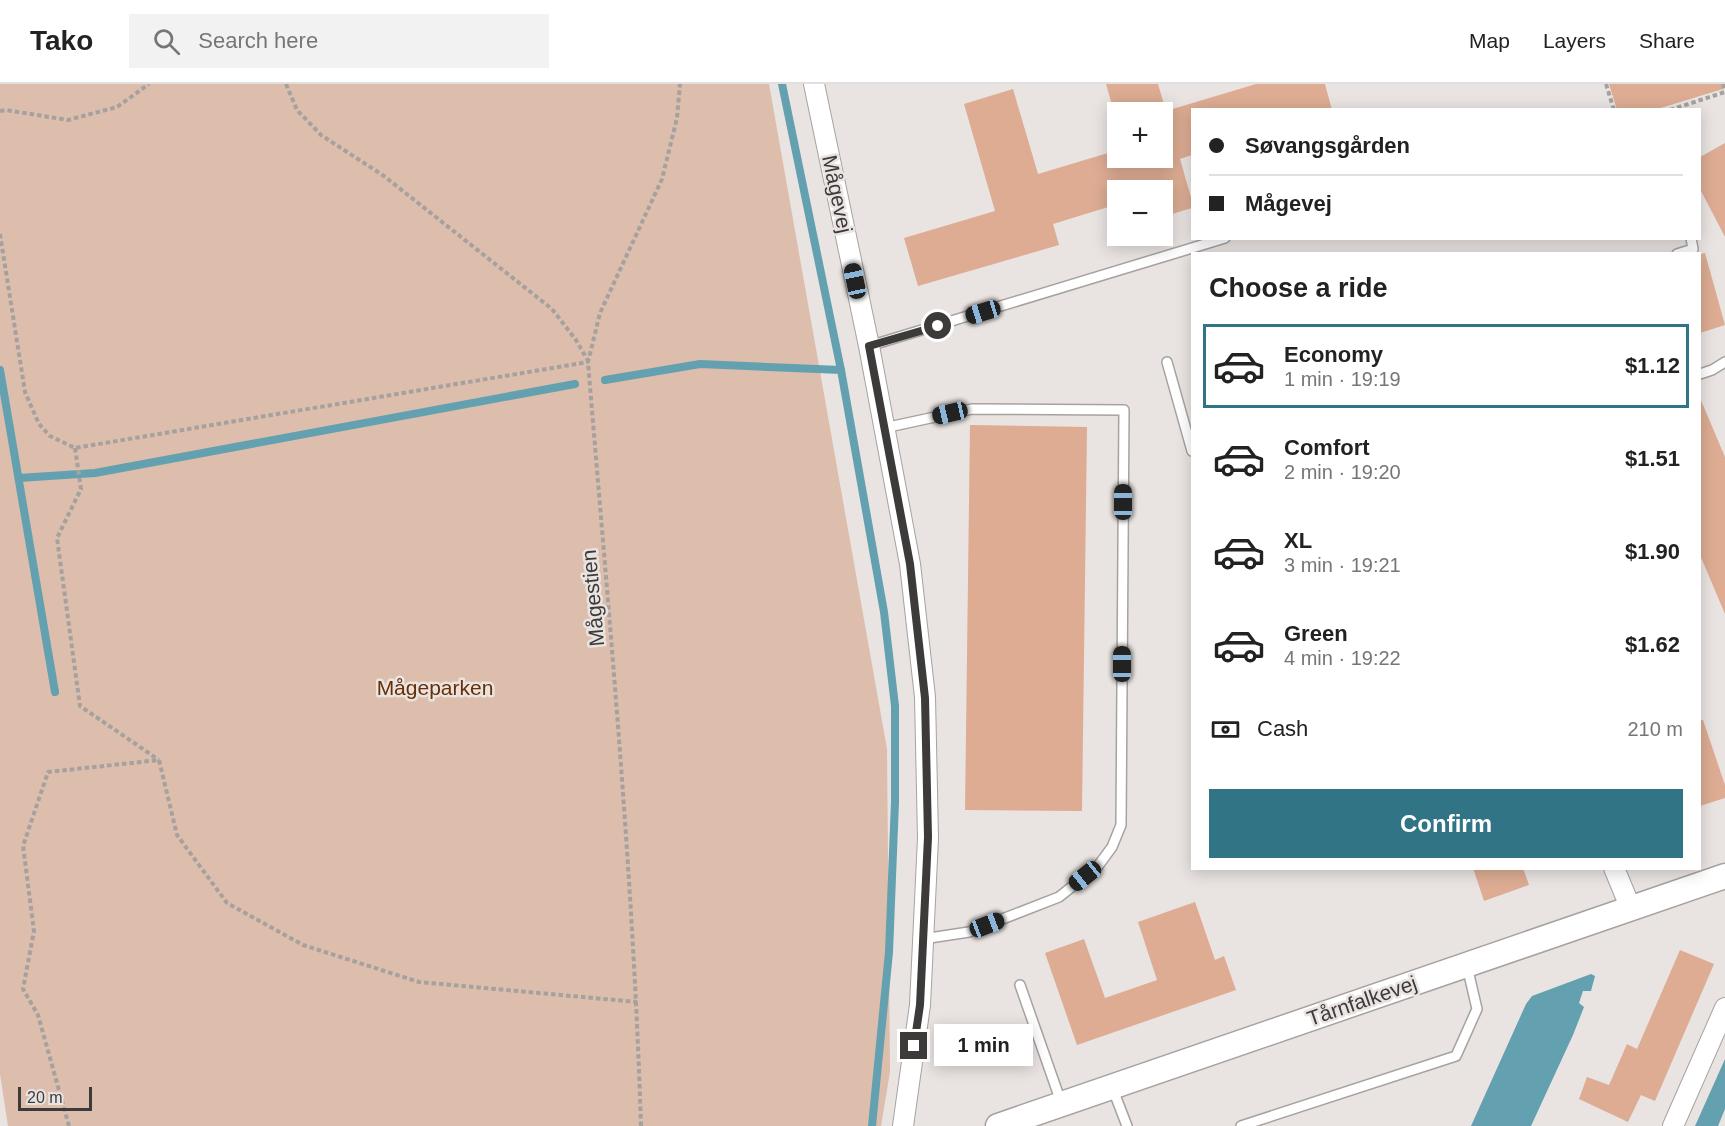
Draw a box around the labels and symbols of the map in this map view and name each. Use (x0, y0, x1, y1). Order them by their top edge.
street label: Mågevej (818, 153, 857, 235)
car (842, 262, 868, 300)
car (963, 298, 1003, 326)
route start (924, 312, 951, 339)
car (930, 400, 970, 426)
car (1114, 484, 1132, 520)
street label: Mågestien (577, 549, 608, 647)
car (1113, 646, 1131, 682)
park label: Mågeparken (377, 676, 493, 699)
car (1065, 858, 1105, 894)
car (967, 910, 1007, 940)
street label: Tårnfalkevej (1304, 971, 1420, 1030)
callout: 1 min (935, 1025, 1034, 1067)
route end (900, 1032, 927, 1059)
scale bar (18, 1084, 92, 1112)

